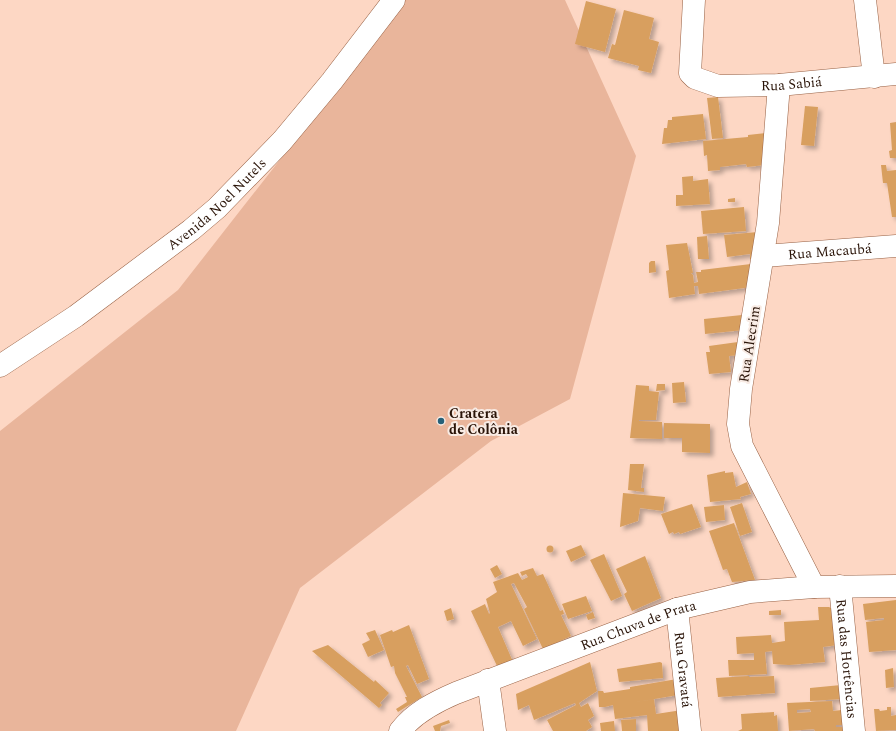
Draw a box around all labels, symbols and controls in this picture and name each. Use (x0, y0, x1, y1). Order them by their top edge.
street label: Rua Sabiá (761, 71, 823, 96)
street label: Avenida Noel Nutels (163, 153, 271, 255)
street label: Rua Macaubá (787, 238, 873, 265)
street label: Rua Alecrim (733, 304, 766, 384)
place label: Cratera de Colônia (449, 403, 519, 440)
marker: Cratera de Colônia (436, 416, 446, 426)
street label: Rua Chuva de Prata (577, 595, 698, 656)
street label: Rua das Hortências (830, 598, 863, 720)
street label: Rua Gravatá (668, 631, 697, 709)

